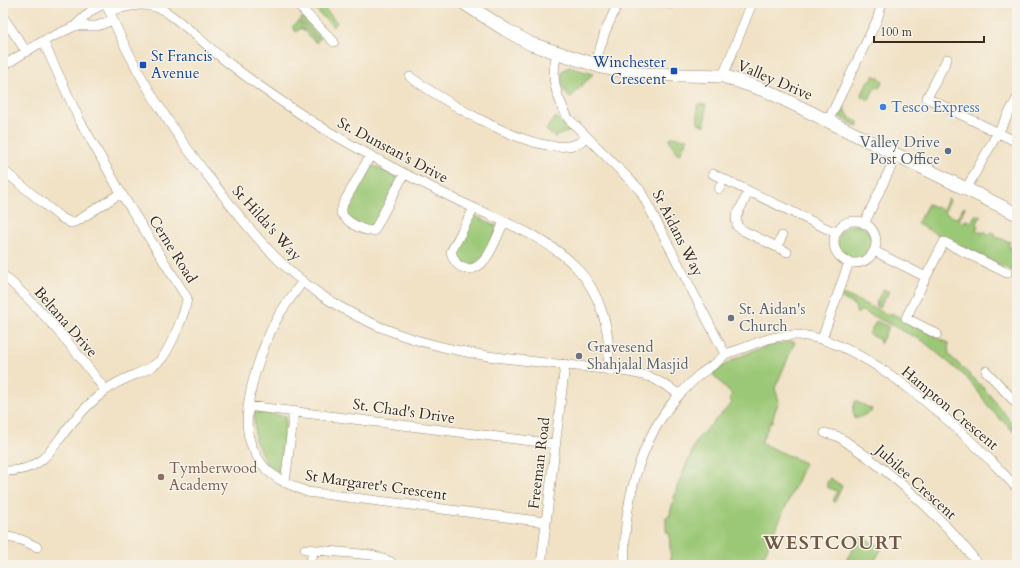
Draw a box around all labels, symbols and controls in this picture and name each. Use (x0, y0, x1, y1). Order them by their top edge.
scale bar (874, 18, 984, 44)
text: 100 m (880, 24, 913, 40)
place label: St Francis Avenue (151, 46, 212, 83)
place label: Winchester Crescent (592, 52, 667, 89)
street label: Valley Drive (734, 55, 816, 105)
marker: St Francis Avenue (138, 60, 148, 70)
marker: Winchester Crescent (669, 66, 679, 76)
place label: Tesco Express (891, 97, 980, 117)
marker: Tesco Express (878, 102, 888, 112)
street label: St. Dunstan's Drive (334, 112, 452, 188)
place label: Valley Drive Post Office (860, 132, 940, 169)
marker: Valley Drive Post Office (943, 146, 953, 156)
street label: St Hilda's Way (228, 181, 306, 265)
street label: St Aidans Way (648, 186, 708, 280)
street label: Cerne Road (144, 211, 202, 287)
street label: Beltana Drive (30, 282, 102, 362)
place label: St. Aidan's Church (739, 299, 805, 336)
marker: St. Aidan's Church (726, 313, 736, 323)
place label: Gravesend Shahjalal Masjid (587, 337, 688, 374)
marker: Gravesend Shahjalal Masjid (574, 351, 584, 361)
street label: Hampton Crescent (897, 362, 1003, 455)
street label: St. Chad's Drive (352, 394, 457, 428)
street label: Freeman Road (523, 416, 555, 510)
street label: Jubilee Crescent (870, 439, 961, 524)
place label: Tymberwood Academy (169, 458, 257, 495)
street label: St Margaret's Crescent (304, 465, 448, 505)
marker: Tymberwood Academy (156, 472, 166, 482)
district label: WESTCOURT (762, 530, 903, 556)

